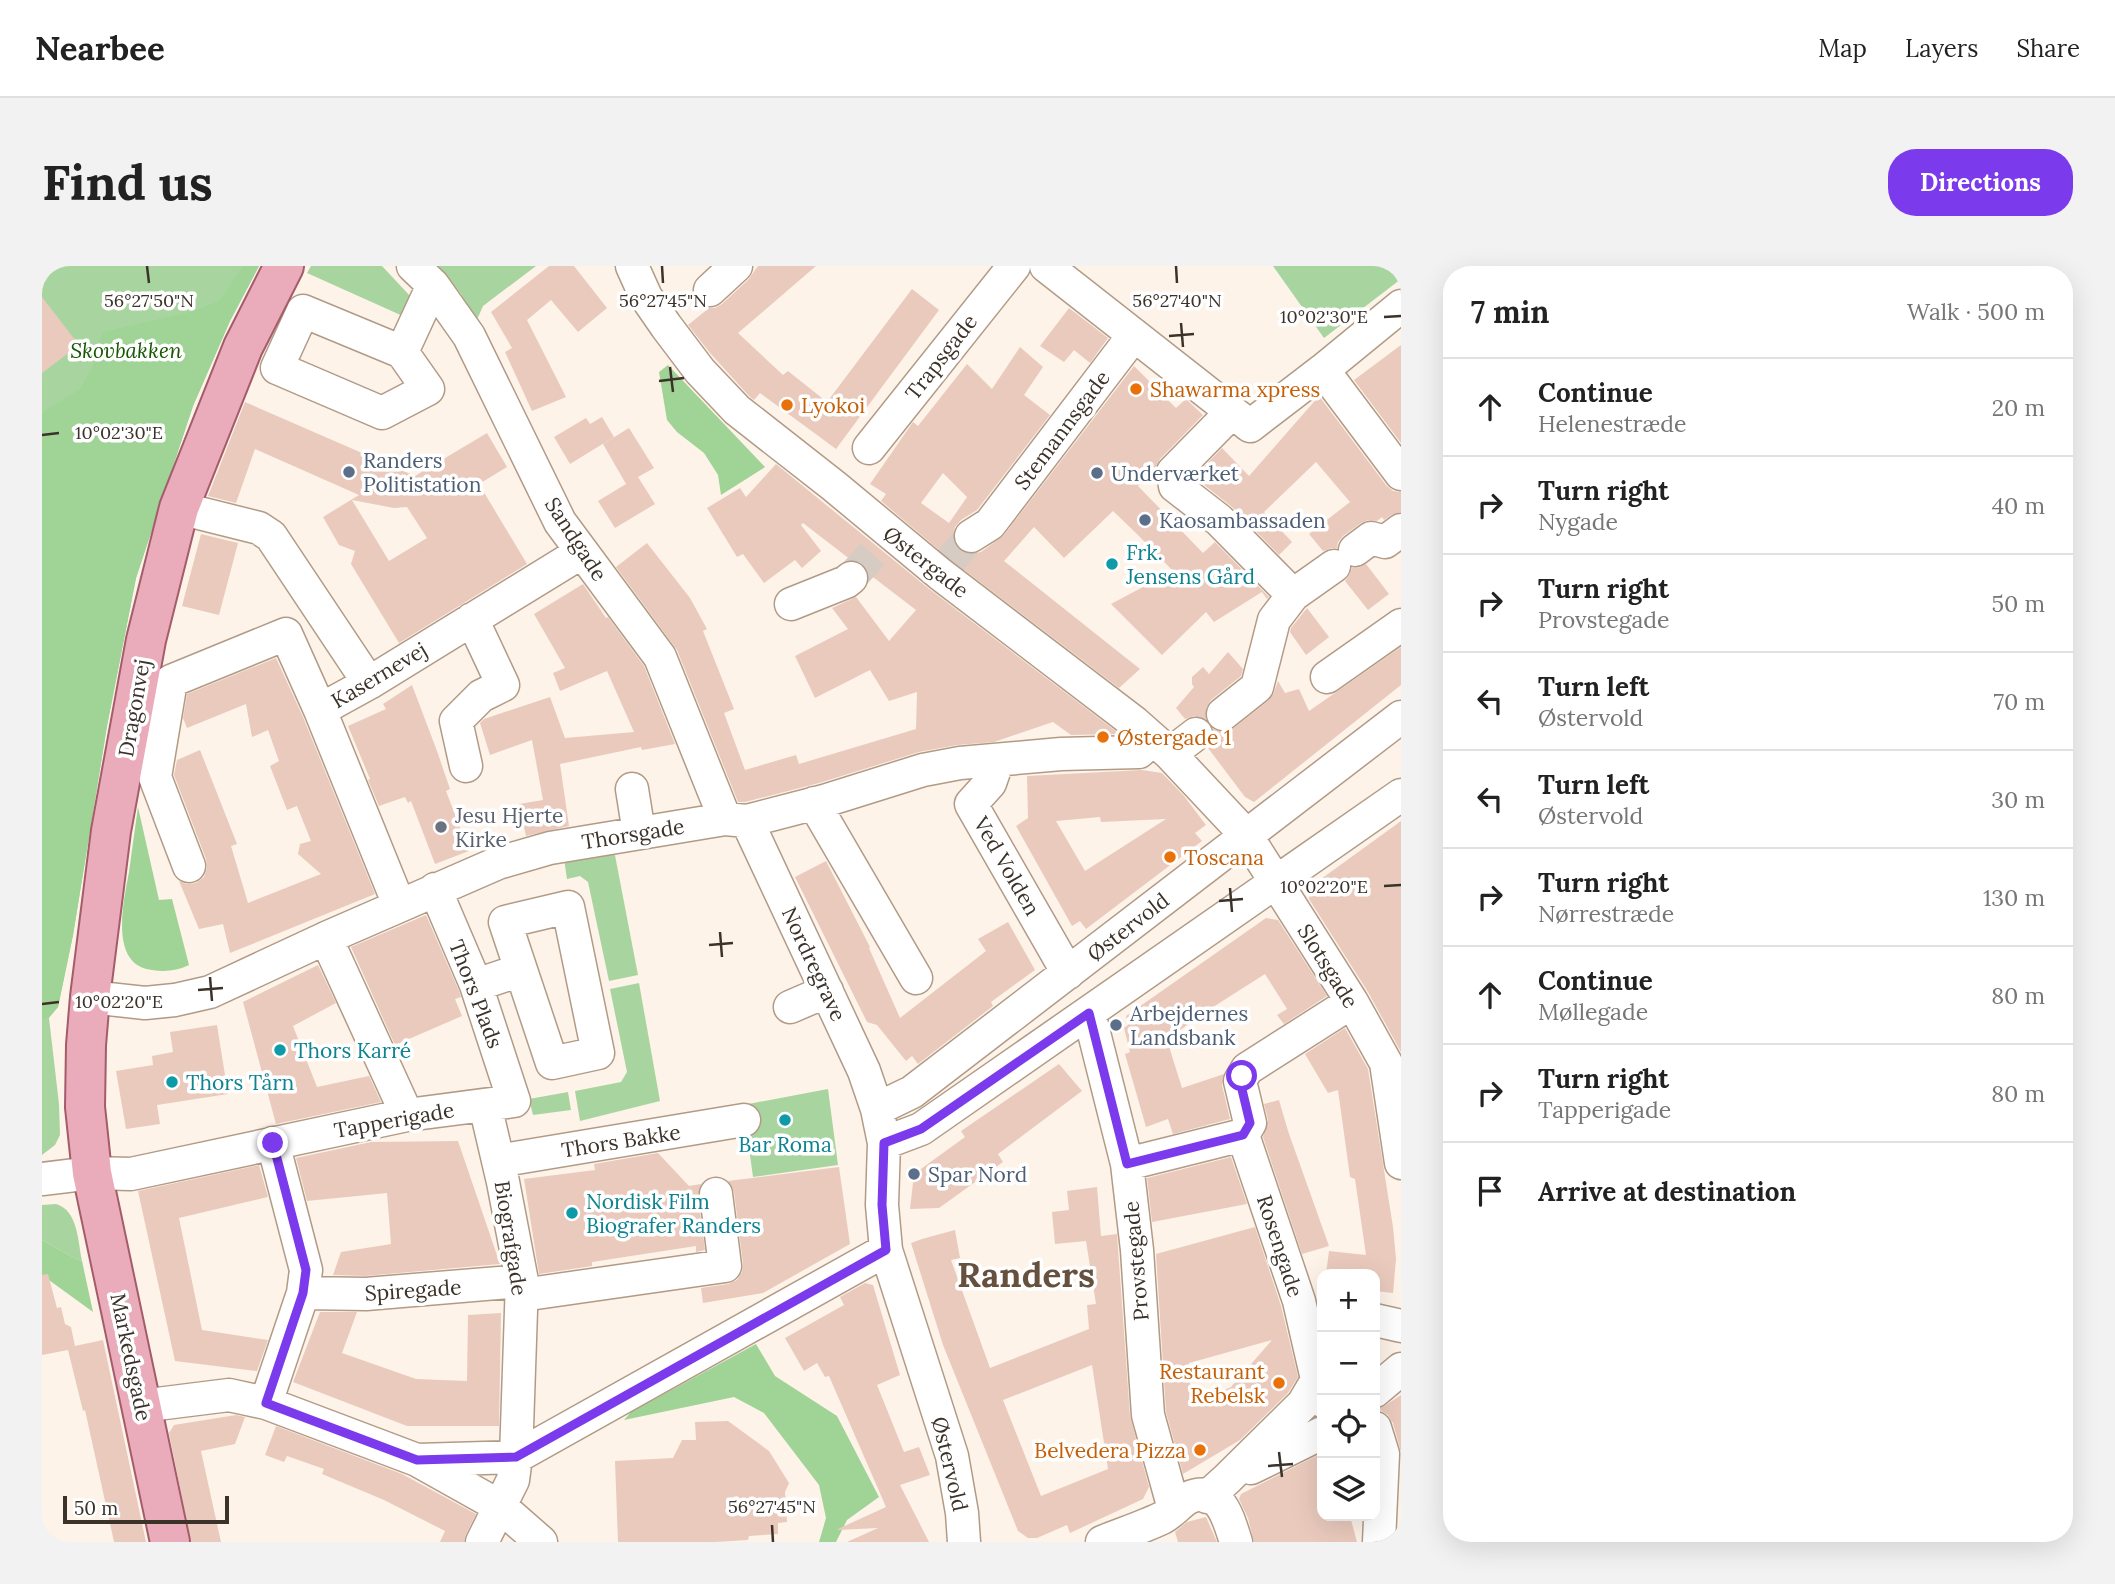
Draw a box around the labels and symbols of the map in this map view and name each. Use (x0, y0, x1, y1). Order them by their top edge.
text: 56°27'50"N (104, 289, 194, 312)
text: 56°27'45"N (619, 289, 707, 312)
text: 56°27'40"N (1132, 289, 1222, 312)
text: 10°02'30"E (1280, 305, 1368, 328)
street label: Trapsgade (899, 309, 983, 405)
park label: Skovbakken (70, 337, 182, 364)
street label: Stemannsgade (1008, 365, 1116, 495)
place label: Shawarma xpress (1150, 376, 1320, 403)
marker: Shawarma xpress (1128, 381, 1144, 397)
place label: Lyokoi (801, 392, 865, 419)
marker: Lyokoi (779, 397, 795, 413)
text: 10°02'30"E (75, 421, 163, 444)
place label: Randers Politistation (363, 447, 482, 498)
place label: Underværket (1111, 460, 1240, 487)
marker: Randers Politistation (341, 464, 357, 480)
marker: Underværket (1089, 465, 1105, 481)
street label: Sandgade (539, 492, 613, 586)
place label: Kaosambassaden (1159, 507, 1326, 534)
marker: Kaosambassaden (1137, 512, 1153, 528)
street label: Østergade (878, 520, 974, 604)
place label: Frk. Jensens Gård (1125, 539, 1255, 590)
marker: Frk. Jensens Gård (1104, 556, 1120, 572)
street label: Kasernevej (326, 636, 432, 714)
street label: Dragonvej (112, 657, 156, 759)
place label: Østergade 1 (1117, 724, 1231, 751)
marker: Østergade 1 (1095, 729, 1111, 745)
place label: Jesu Hjerte Kirke (454, 802, 563, 853)
street label: Ved Volden (967, 811, 1046, 921)
street label: Thorsgade (580, 813, 686, 855)
marker: Jesu Hjerte Kirke (433, 819, 449, 835)
place label: Toscana (1184, 844, 1264, 871)
marker: Toscana (1162, 849, 1178, 865)
text: 10°02'20"E (1280, 875, 1368, 898)
street label: Østervold (1082, 887, 1174, 967)
street label: Nordregrave (776, 903, 852, 1025)
street label: Slotsgade (1292, 919, 1364, 1013)
street label: Thors Plads (443, 936, 509, 1052)
text: 10°02'20"E (75, 990, 163, 1013)
place label: Arbejdernes Landsbank (1129, 1000, 1248, 1051)
marker: Arbejdernes Landsbank (1108, 1017, 1124, 1033)
place label: Thors Karré (294, 1037, 411, 1064)
marker: Thors Karré (272, 1042, 288, 1058)
route start (1226, 1060, 1257, 1091)
place label: Thors Tårn (186, 1069, 295, 1096)
marker: Thors Tårn (164, 1074, 180, 1090)
street label: Tapperigade (332, 1096, 456, 1144)
marker: Bar Roma (777, 1112, 793, 1128)
street label: Thors Bakke (559, 1118, 683, 1164)
route end (257, 1127, 288, 1158)
place label: Bar Roma (738, 1131, 832, 1158)
place label: Spar Nord (928, 1161, 1027, 1188)
marker: Spar Nord (906, 1166, 922, 1182)
street label: Biografgade (489, 1179, 533, 1297)
place label: Nordisk Film Biografer Randers (586, 1188, 761, 1239)
street label: Rosengade (1251, 1192, 1309, 1300)
street label: Provstegade (1117, 1200, 1155, 1322)
marker: Nordisk Film Biografer Randers (564, 1205, 580, 1221)
district label: Randers (957, 1252, 1095, 1297)
street label: Spiregade (364, 1273, 462, 1307)
street label: Markedsgade (104, 1291, 158, 1423)
place label: Restaurant Rebelsk (1159, 1358, 1266, 1409)
marker: Restaurant Rebelsk (1271, 1375, 1287, 1391)
street label: Østervold (926, 1414, 974, 1514)
place label: Belvedera Pizza (1034, 1437, 1186, 1464)
marker: Belvedera Pizza (1192, 1442, 1208, 1458)
scale bar (63, 1493, 229, 1525)
text: 56°27'45"N (728, 1495, 816, 1518)

